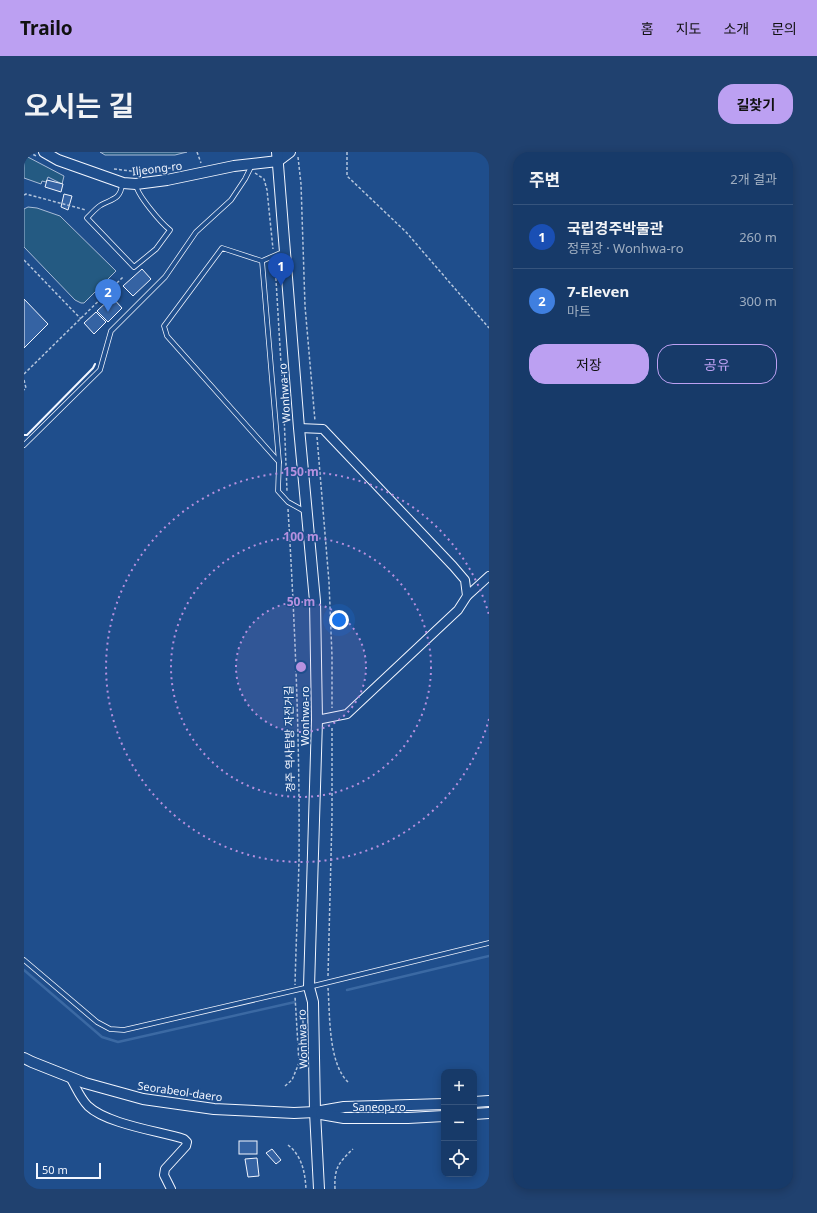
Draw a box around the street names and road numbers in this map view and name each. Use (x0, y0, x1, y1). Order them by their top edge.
street label: Iljeong-ro (131, 157, 183, 179)
street label: Wonhwa-ro (274, 362, 294, 423)
street label: 경주 역사탐방 자전거길 (281, 685, 297, 793)
street label: Wonhwa-ro (297, 686, 312, 746)
street label: Wonhwa-ro (293, 1009, 311, 1069)
street label: Seorabeol-daero (137, 1078, 224, 1104)
street label: Saneop-ro (352, 1099, 406, 1114)

